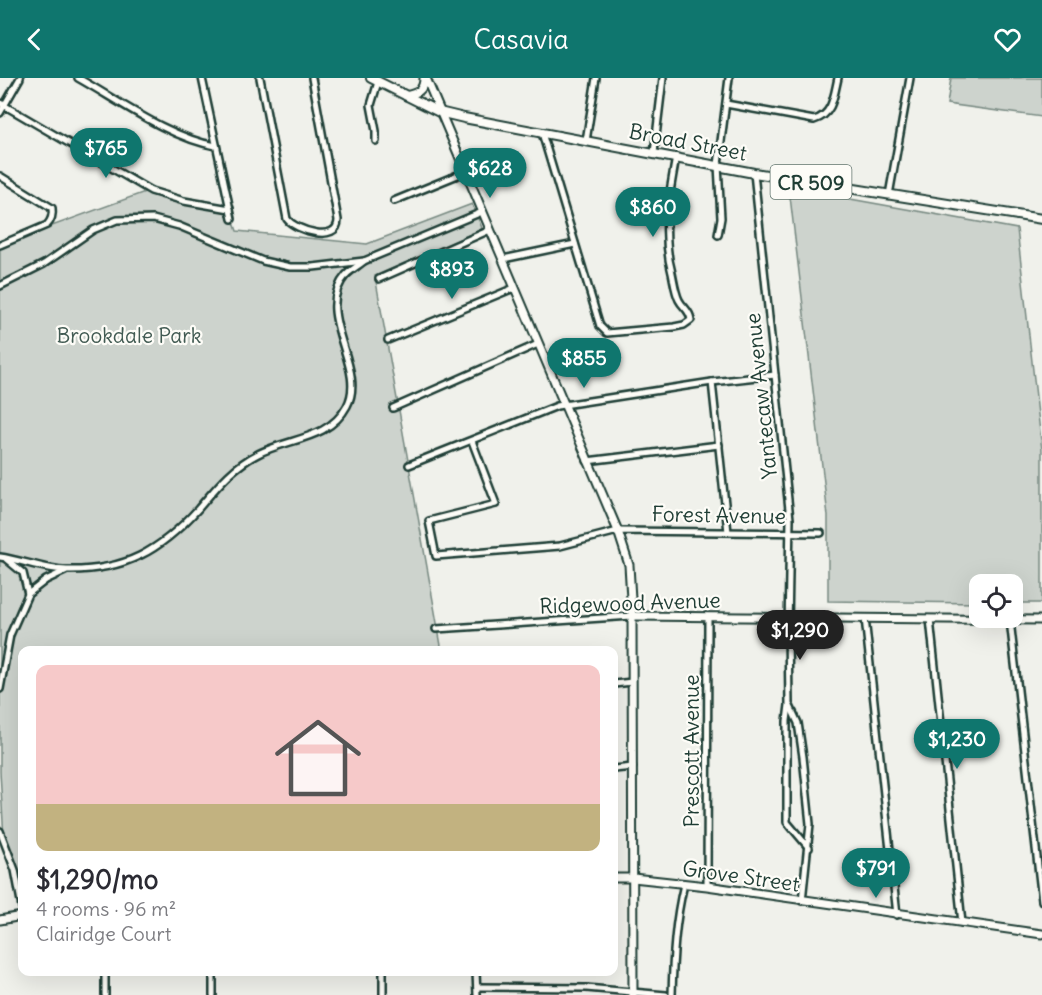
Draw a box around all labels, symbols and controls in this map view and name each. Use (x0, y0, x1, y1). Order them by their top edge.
text: Casavia (473, 22, 569, 56)
icon: back (18, 23, 51, 56)
icon: heart (991, 23, 1024, 56)
street label: Broad Street (627, 117, 749, 167)
pin: $765 (70, 128, 142, 179)
text: $765 (84, 135, 128, 160)
pin: $628 (454, 148, 526, 199)
text: $628 (467, 155, 513, 180)
road number: CR 509 (770, 165, 852, 199)
pin: $860 (617, 187, 689, 238)
text: $860 (629, 194, 677, 219)
pin: $893 (416, 249, 488, 300)
text: $893 (429, 256, 475, 281)
street label: Yantecaw Avenue (739, 312, 783, 480)
park label: Brookdale Park (56, 322, 202, 349)
pin: $855 (548, 338, 620, 389)
text: $855 (561, 345, 607, 370)
street label: Forest Avenue (652, 500, 786, 530)
map controls (969, 574, 1023, 628)
button: locate (969, 574, 1023, 628)
street label: Ridgewood Avenue (539, 586, 721, 620)
pin: $1,290 (751, 610, 849, 661)
text: $1,290 (771, 617, 829, 642)
street label: Prescott Avenue (678, 674, 705, 828)
icon: home (264, 704, 372, 812)
pin: $1,230 (908, 719, 1006, 770)
text: $1,230 (928, 726, 986, 751)
pin: $791 (840, 848, 912, 899)
street label: Grove Street (681, 854, 801, 898)
text: $791 (856, 855, 896, 880)
text: $1,290/mo (36, 863, 158, 896)
text: 4 rooms · 96 m² (36, 896, 176, 921)
text: Clairidge Court (36, 921, 171, 946)

